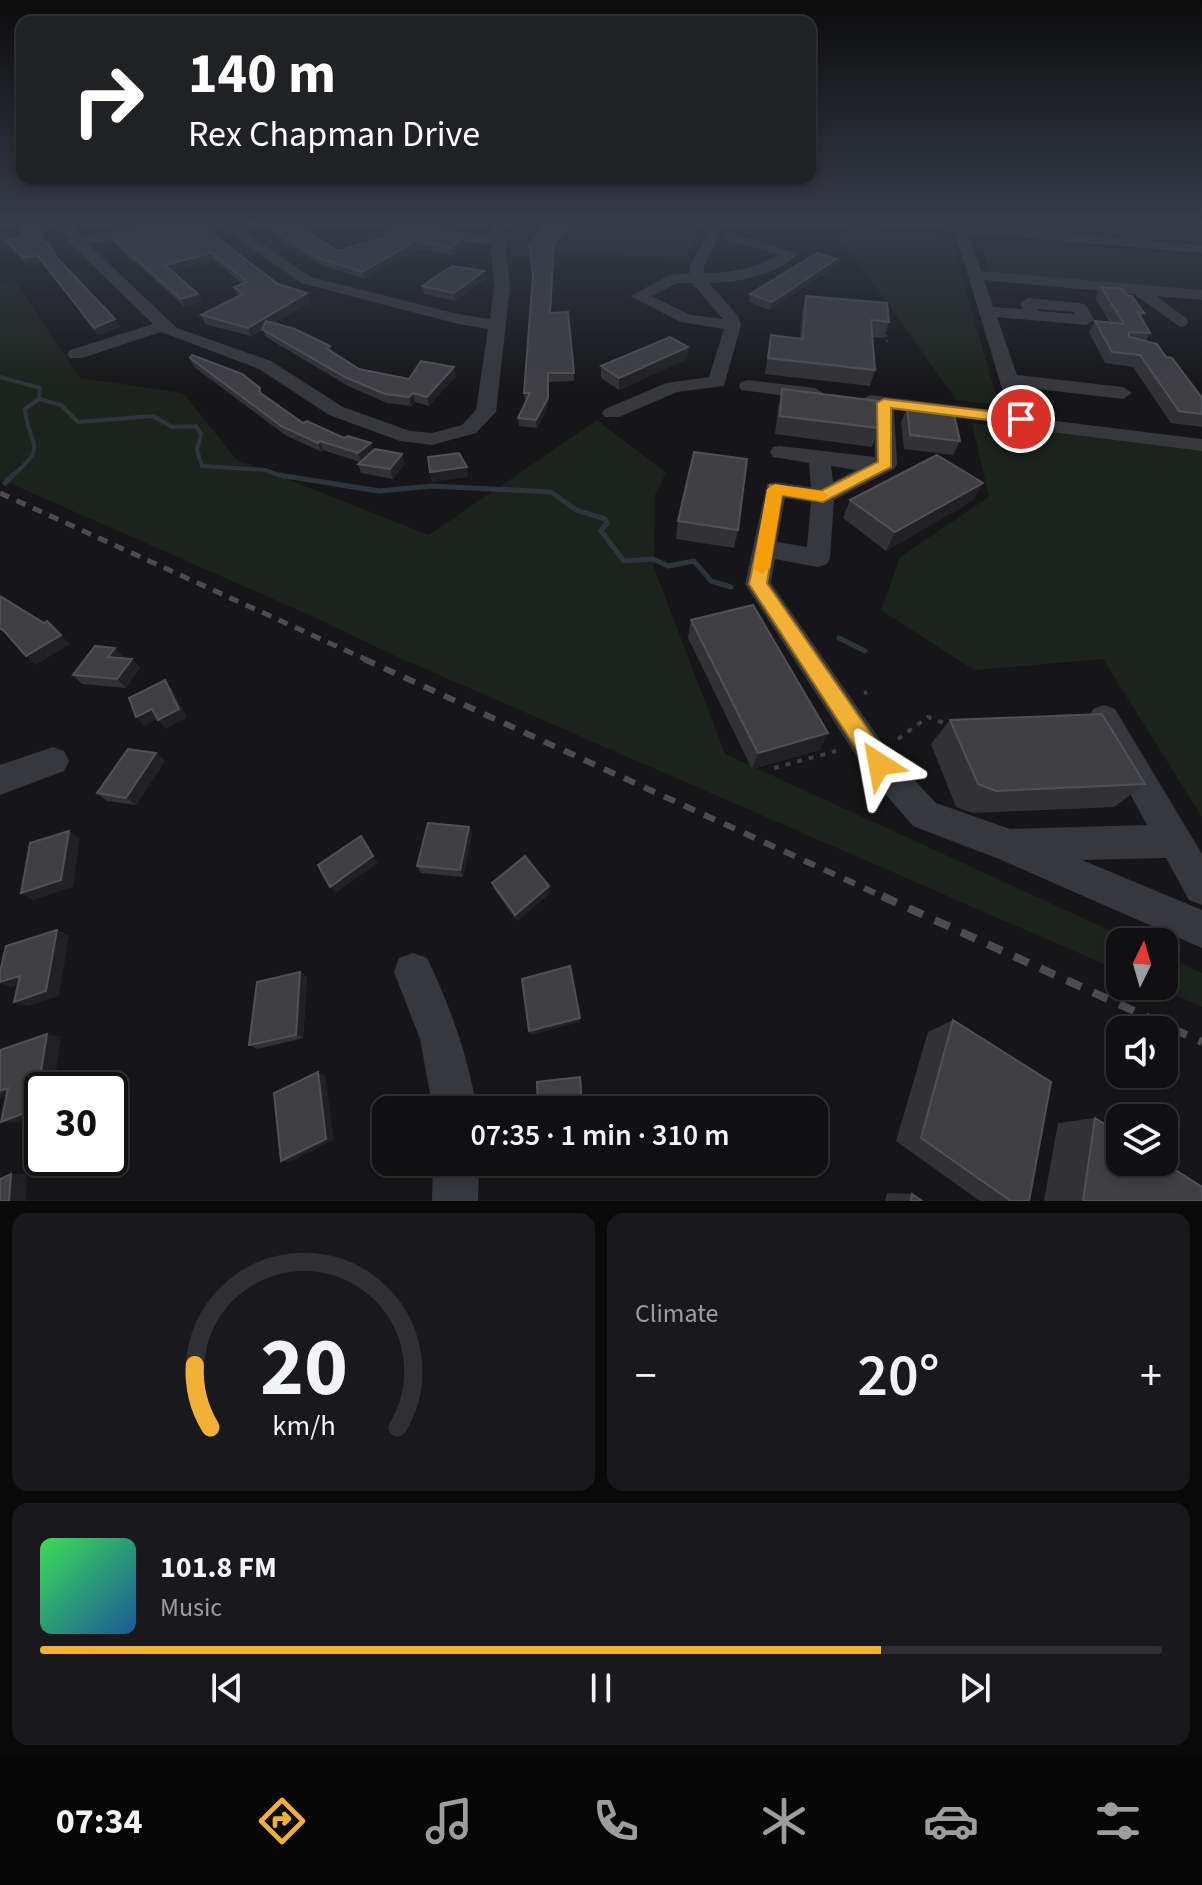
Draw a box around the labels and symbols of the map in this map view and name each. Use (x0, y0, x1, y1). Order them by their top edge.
pin (987, 385, 1055, 453)
position arrow (837, 722, 921, 806)
north arrow (1106, 928, 1178, 1000)
speed limit sign: 30 (24, 1072, 128, 1176)

